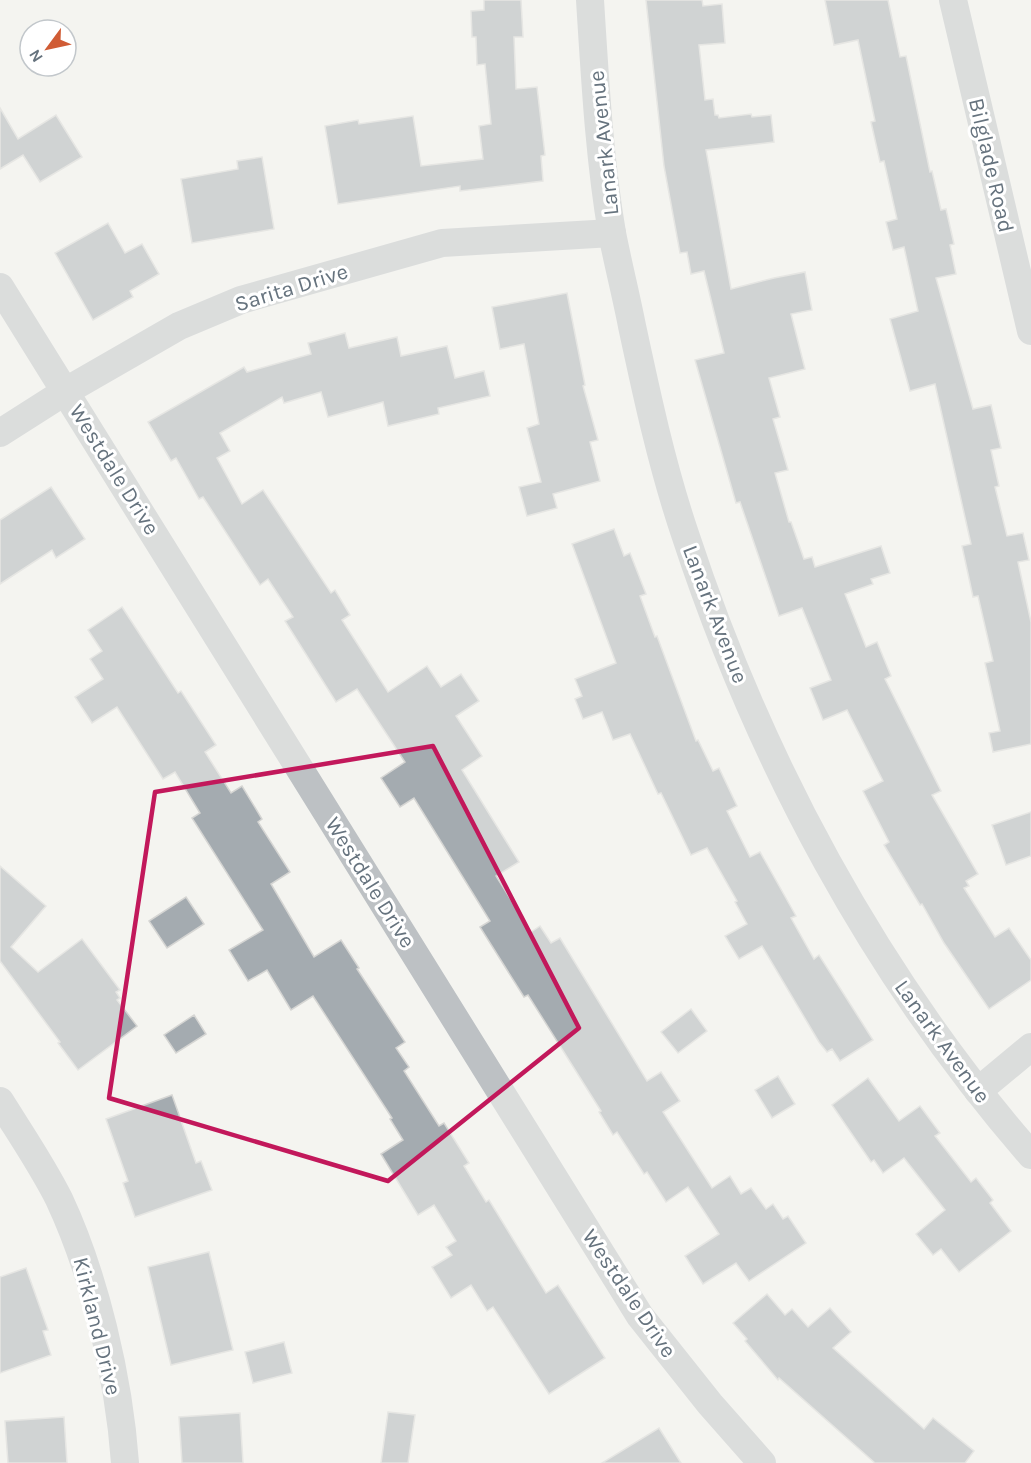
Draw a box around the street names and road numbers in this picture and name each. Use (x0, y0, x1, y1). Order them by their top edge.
street label: Lanark Avenue (583, 69, 625, 217)
street label: Bilglade Road (963, 95, 1019, 235)
street label: Sarita Drive (232, 258, 351, 317)
street label: Westdale Drive (64, 399, 165, 540)
street label: Lanark Avenue (677, 542, 753, 687)
street label: Westdale Drive (320, 812, 421, 953)
street label: Lanark Avenue (889, 975, 996, 1108)
street label: Westdale Drive (577, 1224, 682, 1363)
street label: Kirkland Drive (67, 1254, 127, 1398)

